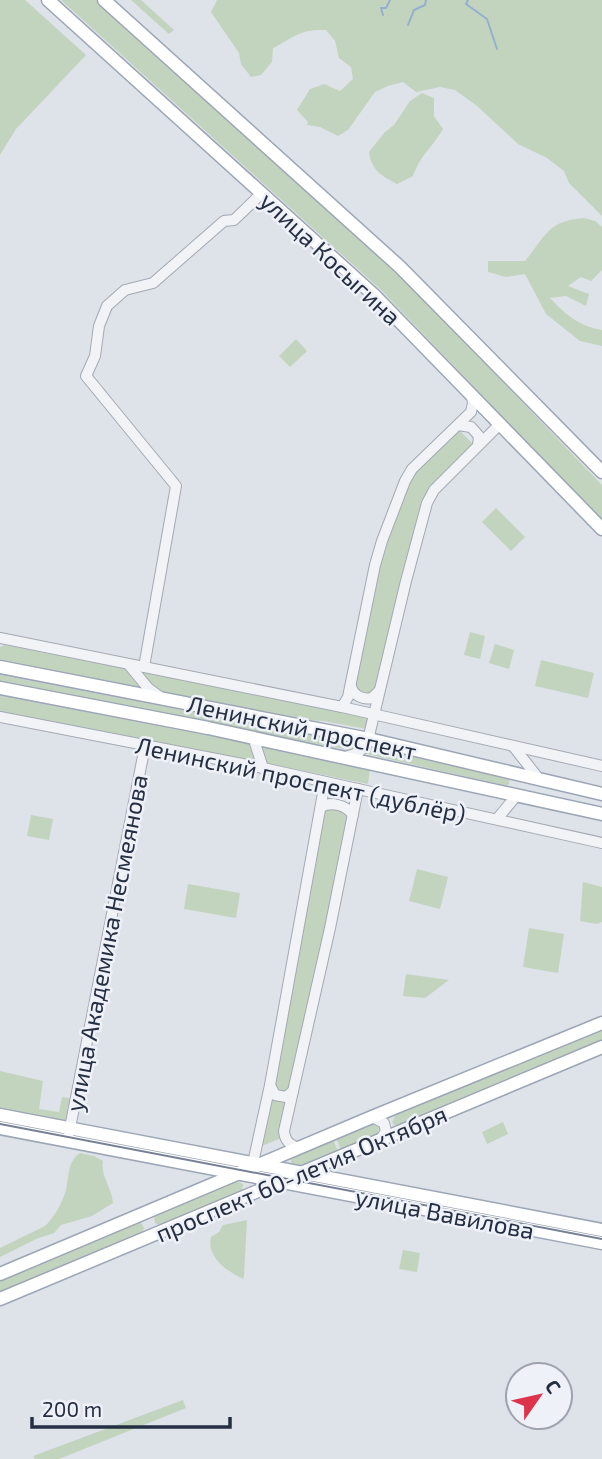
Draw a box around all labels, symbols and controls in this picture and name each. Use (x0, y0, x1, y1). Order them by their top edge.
street label: улица Косыгина (254, 185, 407, 331)
street label: Ленинский проспект (185, 689, 419, 766)
street label: Ленинский проспект (дублёр) (133, 730, 469, 829)
street label: улица Академика Несмеянова (59, 772, 154, 1114)
street label: проспект 60-летия Октября (151, 1098, 451, 1248)
street label: улица Вавилова (353, 1181, 537, 1246)
north arrow (504, 1361, 574, 1431)
text: С (541, 1375, 566, 1397)
scale bar (32, 1386, 229, 1430)
text: 200 m (42, 1396, 102, 1421)

